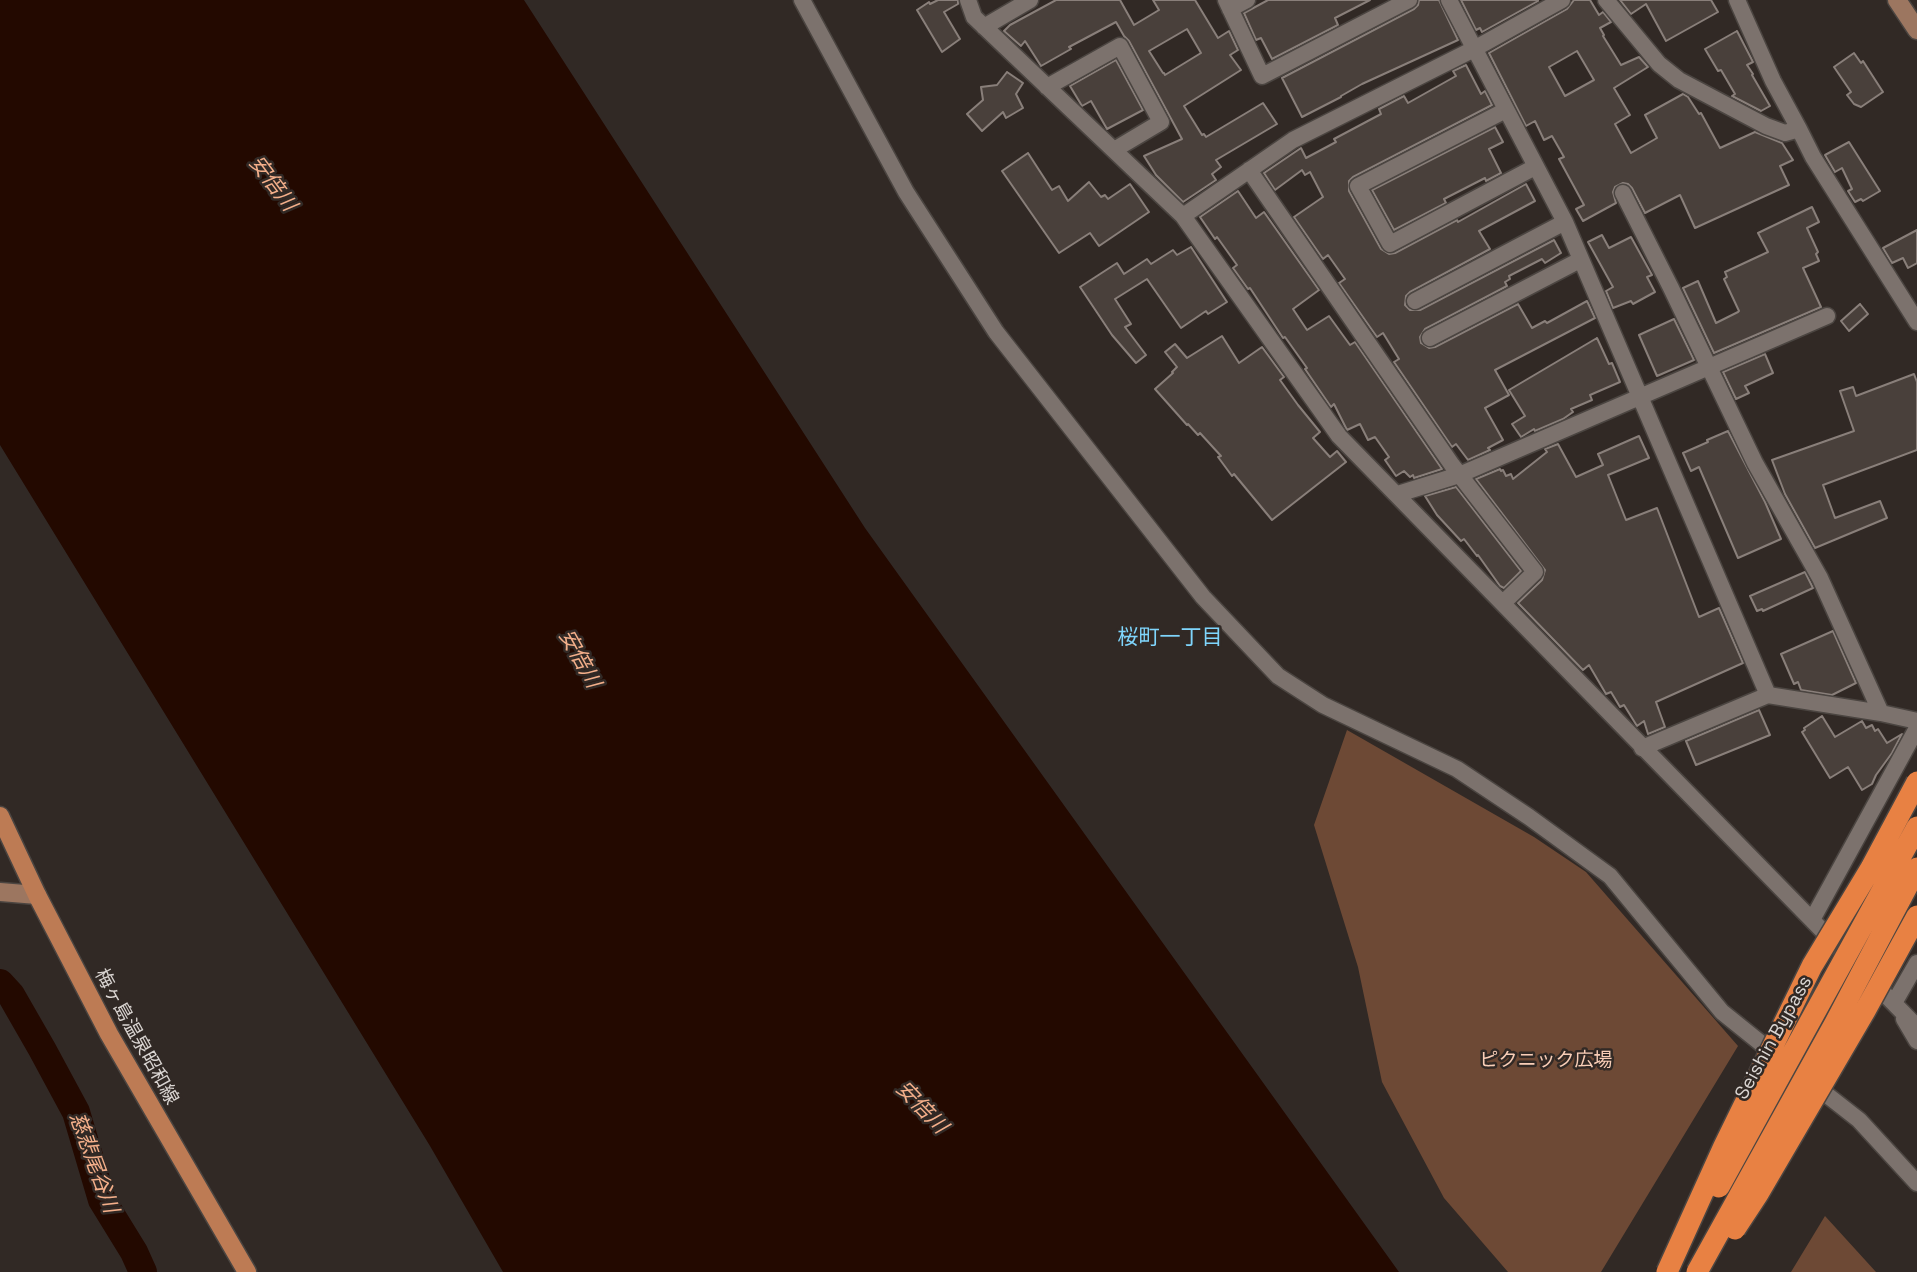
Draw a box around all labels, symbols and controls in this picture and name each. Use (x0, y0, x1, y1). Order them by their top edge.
water label: 安倍川 (243, 151, 301, 217)
water label: 安倍川 (553, 625, 605, 693)
district label: 桜町一丁目 (1118, 625, 1222, 651)
street label: 梅ヶ島温泉昭和線 (89, 965, 183, 1109)
street label: Seishin Bypass (1731, 972, 1817, 1104)
park label: ピクニック広場 (1480, 1050, 1612, 1072)
water label: 安倍川 (890, 1077, 952, 1139)
water label: 慈悲尾谷川 (63, 1109, 123, 1217)

